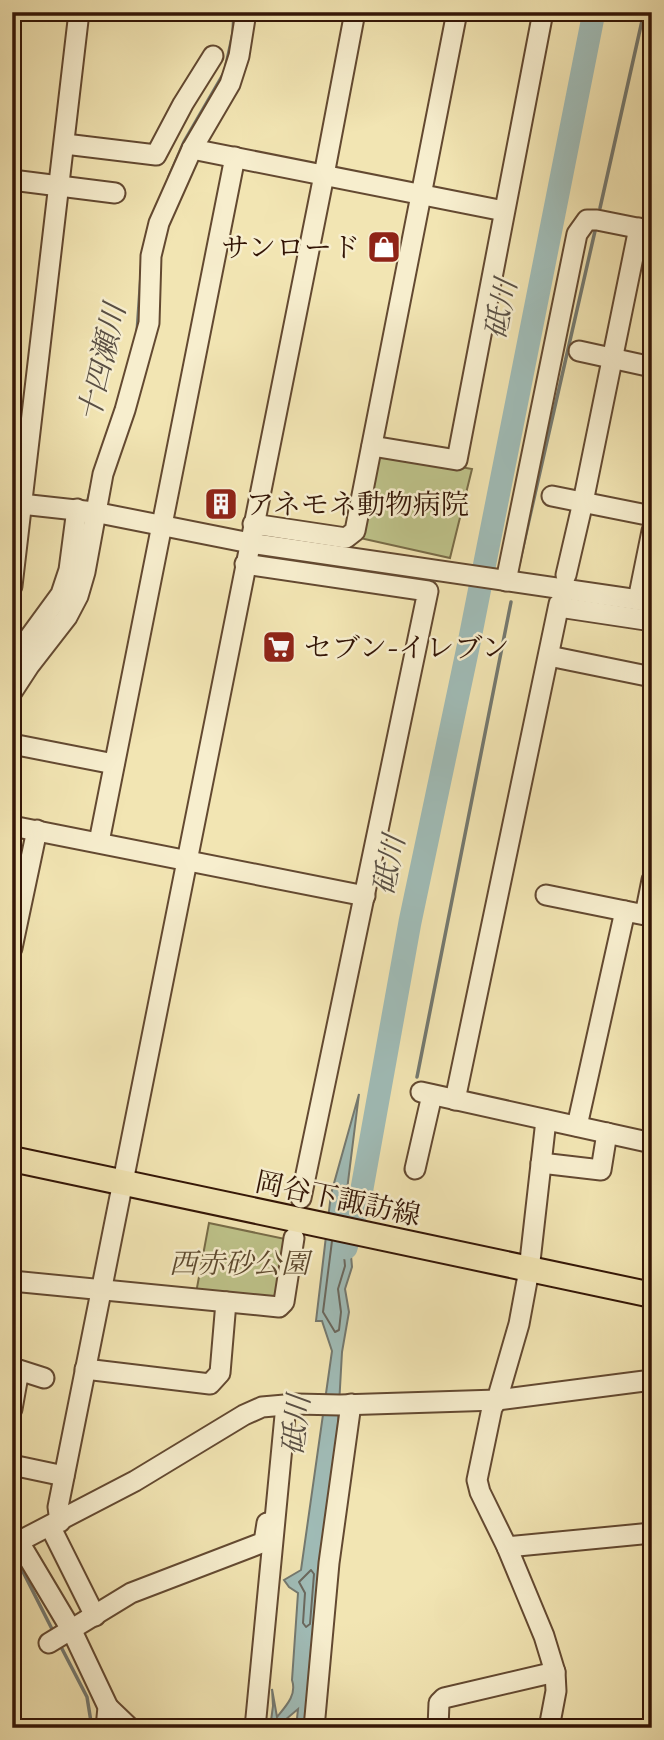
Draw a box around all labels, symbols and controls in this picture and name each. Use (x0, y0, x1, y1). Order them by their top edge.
shop icon: サンロード (365, 228, 403, 266)
place label: サンロード (221, 230, 360, 269)
water label: 砥川 (477, 273, 530, 343)
water label: 十四瀬川 (70, 297, 139, 427)
building icon: アネモネ動物病院 (202, 485, 240, 523)
place label: アネモネ動物病院 (246, 487, 469, 526)
supermarket icon: セブン-イレブン (260, 628, 298, 666)
place label: セブン-イレブン (304, 630, 510, 669)
water label: 砥川 (365, 829, 418, 899)
street label: 岡谷下諏訪線 (251, 1164, 424, 1237)
park label: 西赤砂公園 (169, 1246, 313, 1285)
water label: 砥川 (274, 1390, 322, 1457)

